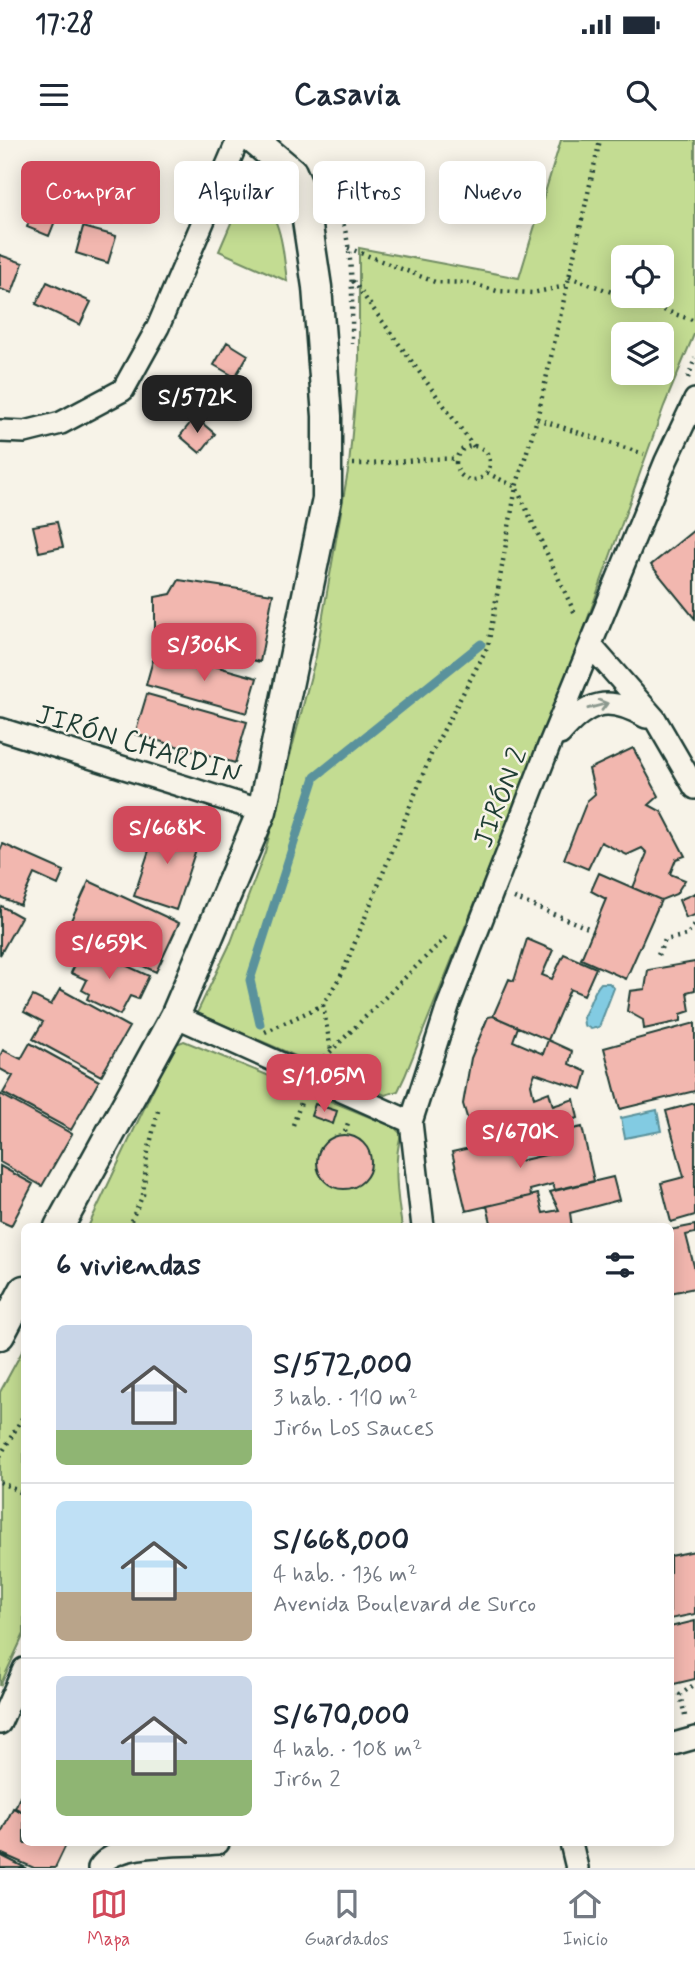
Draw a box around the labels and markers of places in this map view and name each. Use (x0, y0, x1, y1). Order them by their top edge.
pin: S/572K (140, 376, 254, 435)
pin: S/306K (147, 624, 261, 683)
pin: S/668K (110, 806, 224, 866)
pin: S/659K (52, 922, 166, 981)
pin: S/1.05M (259, 1054, 389, 1114)
pin: S/670K (463, 1110, 577, 1170)

